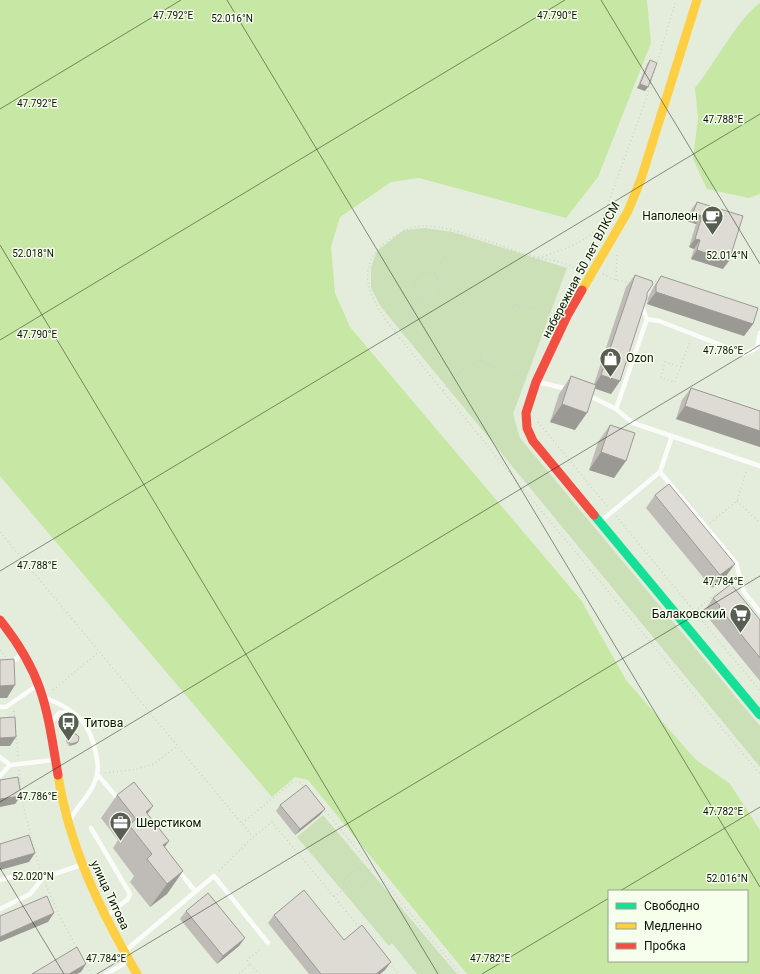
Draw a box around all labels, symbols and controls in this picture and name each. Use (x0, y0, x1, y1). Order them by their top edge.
text: 47.792°E (153, 10, 193, 21)
text: 47.790°E (537, 10, 577, 21)
text: 52.016°N (211, 13, 253, 24)
text: 47.792°E (17, 98, 57, 109)
text: 47.788°E (703, 114, 743, 125)
street label: набережная 50 лет ВЛКСМ (539, 200, 623, 340)
cafe icon: Наполеон (700, 203, 726, 236)
place label: Наполеон (642, 209, 698, 223)
text: 52.018°N (12, 248, 54, 259)
text: 52.014°N (706, 250, 748, 261)
text: 47.790°E (17, 329, 57, 340)
shop icon: Ozon (598, 345, 624, 378)
text: 47.786°E (703, 345, 743, 356)
place label: Ozon (626, 351, 654, 365)
text: 47.788°E (17, 560, 57, 571)
text: 47.784°E (703, 576, 743, 587)
supermarket icon: Балаковский (728, 601, 754, 634)
place label: Балаковский (652, 607, 726, 621)
bus stop icon: Титова (56, 710, 82, 743)
place label: Титова (84, 716, 123, 730)
text: 47.786°E (17, 791, 57, 802)
text: 47.782°E (703, 806, 743, 817)
office icon: Шерстиком (107, 810, 133, 843)
place label: Шерстиком (136, 816, 201, 830)
street label: улица Титова (88, 858, 132, 932)
text: 52.020°N (12, 871, 54, 882)
text: 52.016°N (706, 873, 748, 884)
legend (608, 890, 748, 962)
text: Свободно (644, 899, 700, 913)
text: Медленно (644, 919, 702, 933)
text: Пробка (644, 939, 686, 953)
text: 47.784°E (86, 953, 126, 964)
text: 47.782°E (470, 953, 510, 964)

